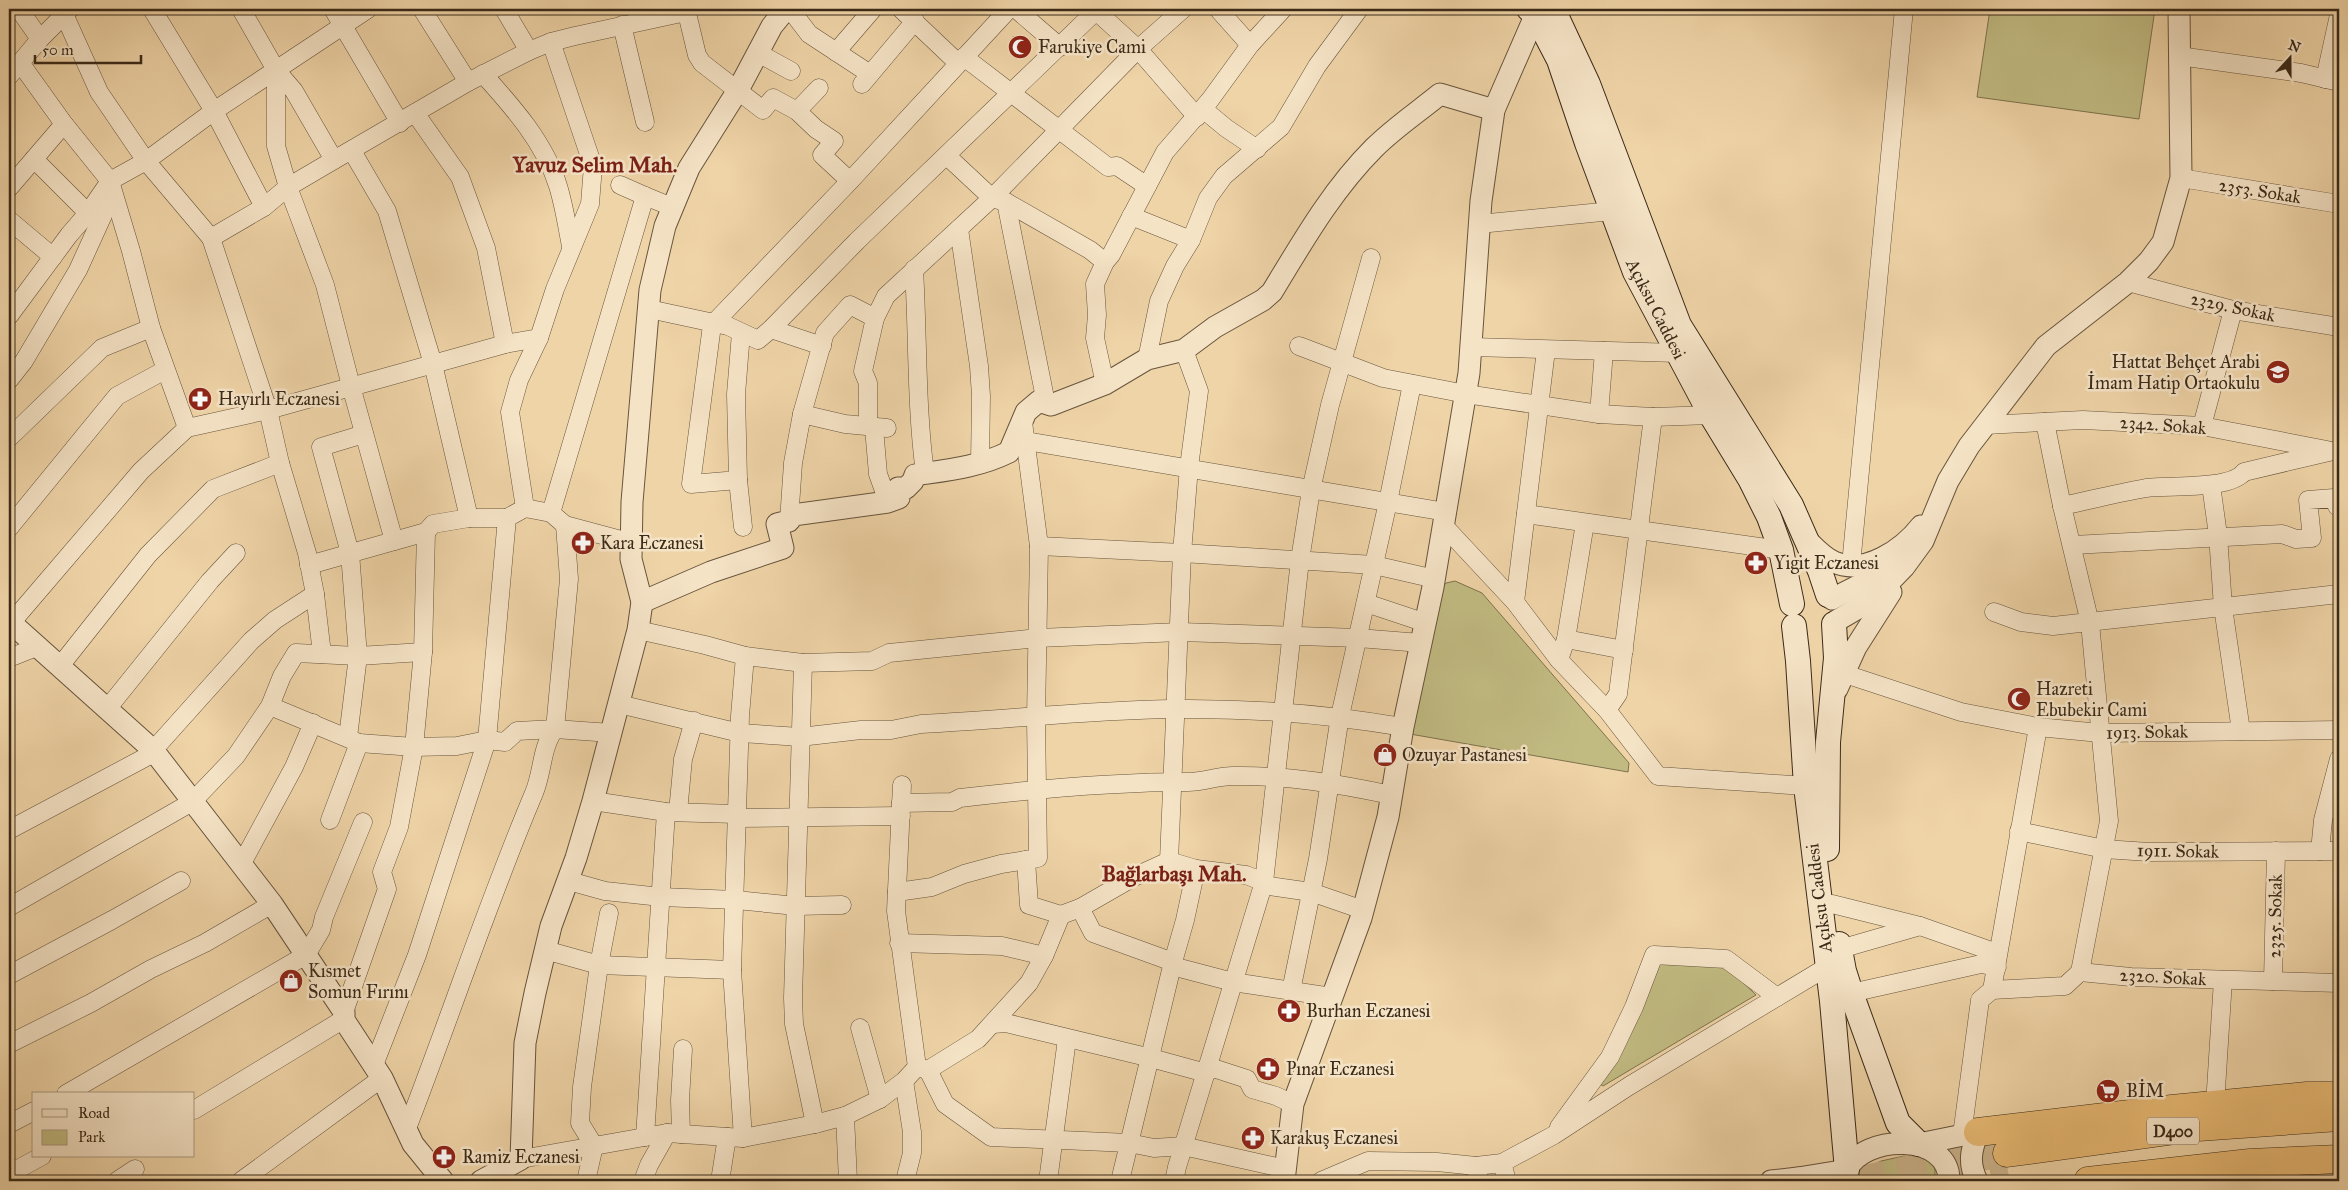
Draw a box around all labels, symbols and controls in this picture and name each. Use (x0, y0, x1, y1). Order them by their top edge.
scale bar (35, 32, 141, 64)
north arrow (2266, 32, 2316, 82)
mosque icon: Farukiye Cami (1007, 34, 1033, 60)
place label: Farukiye Cami (1038, 36, 1146, 58)
text: N (2286, 36, 2303, 56)
text: 50 m (42, 41, 74, 59)
district label: Yavuz Selim Mah. (512, 151, 677, 178)
street label: 2353. Sokak (2217, 174, 2303, 208)
street label: Açıksu Caddesi (1621, 254, 1691, 363)
street label: 2329. Sokak (2189, 287, 2278, 327)
place label: Hattat Behçet Arabi İmam Hatip Ortaokulu (2087, 351, 2260, 394)
school or university icon: Hattat Behçet Arabi İmam Hatip Ortaokulu (2265, 359, 2291, 385)
pharmacy icon: Hayırlı Eczanesi (187, 386, 213, 412)
place label: Hayırlı Eczanesi (218, 388, 340, 410)
street label: 2342. Sokak (2119, 411, 2208, 439)
pharmacy icon: Kara Eczanesi (570, 530, 596, 556)
place label: Kara Eczanesi (600, 532, 704, 554)
pharmacy icon: Yigit Eczanesi (1743, 550, 1769, 576)
place label: Yigit Eczanesi (1774, 552, 1879, 575)
place label: Hazreti Ebubekir Cami (2036, 678, 2147, 721)
mosque icon: Hazreti Ebubekir Cami (2006, 686, 2032, 712)
street label: 1913. Sokak (2106, 720, 2189, 744)
shop icon: Ozuyar Pastanesi (1372, 742, 1398, 768)
place label: Ozuyar Pastanesi (1402, 744, 1527, 766)
street label: 1911. Sokak (2137, 839, 2220, 863)
street label: Açıksu Caddesi (1801, 842, 1837, 955)
district label: Bağlarbaşı Mah. (1101, 860, 1247, 887)
street label: 2325. Sokak (2263, 873, 2287, 958)
place label: Kısmet Somun Fırını (308, 960, 409, 1003)
street label: 2320. Sokak (2119, 964, 2208, 990)
shop icon: Kısmet Somun Fırını (278, 968, 304, 994)
pharmacy icon: Burhan Eczanesi (1276, 998, 1302, 1024)
place label: Burhan Eczanesi (1306, 1000, 1431, 1022)
pharmacy icon: Pınar Eczanesi (1255, 1056, 1281, 1082)
place label: Pınar Eczanesi (1286, 1058, 1394, 1080)
supermarket icon: BİM (2095, 1078, 2121, 1104)
place label: BİM (2126, 1079, 2164, 1102)
legend (32, 1092, 195, 1158)
text: Road (78, 1104, 110, 1122)
road number: D400 (2147, 1118, 2199, 1144)
pharmacy icon: Karakuş Eczanesi (1240, 1125, 1266, 1151)
place label: Karakuş Eczanesi (1270, 1127, 1398, 1149)
text: Park (78, 1128, 105, 1146)
pharmacy icon: Ramiz Eczanesi (431, 1144, 457, 1170)
place label: Ramiz Eczanesi (462, 1146, 580, 1168)

